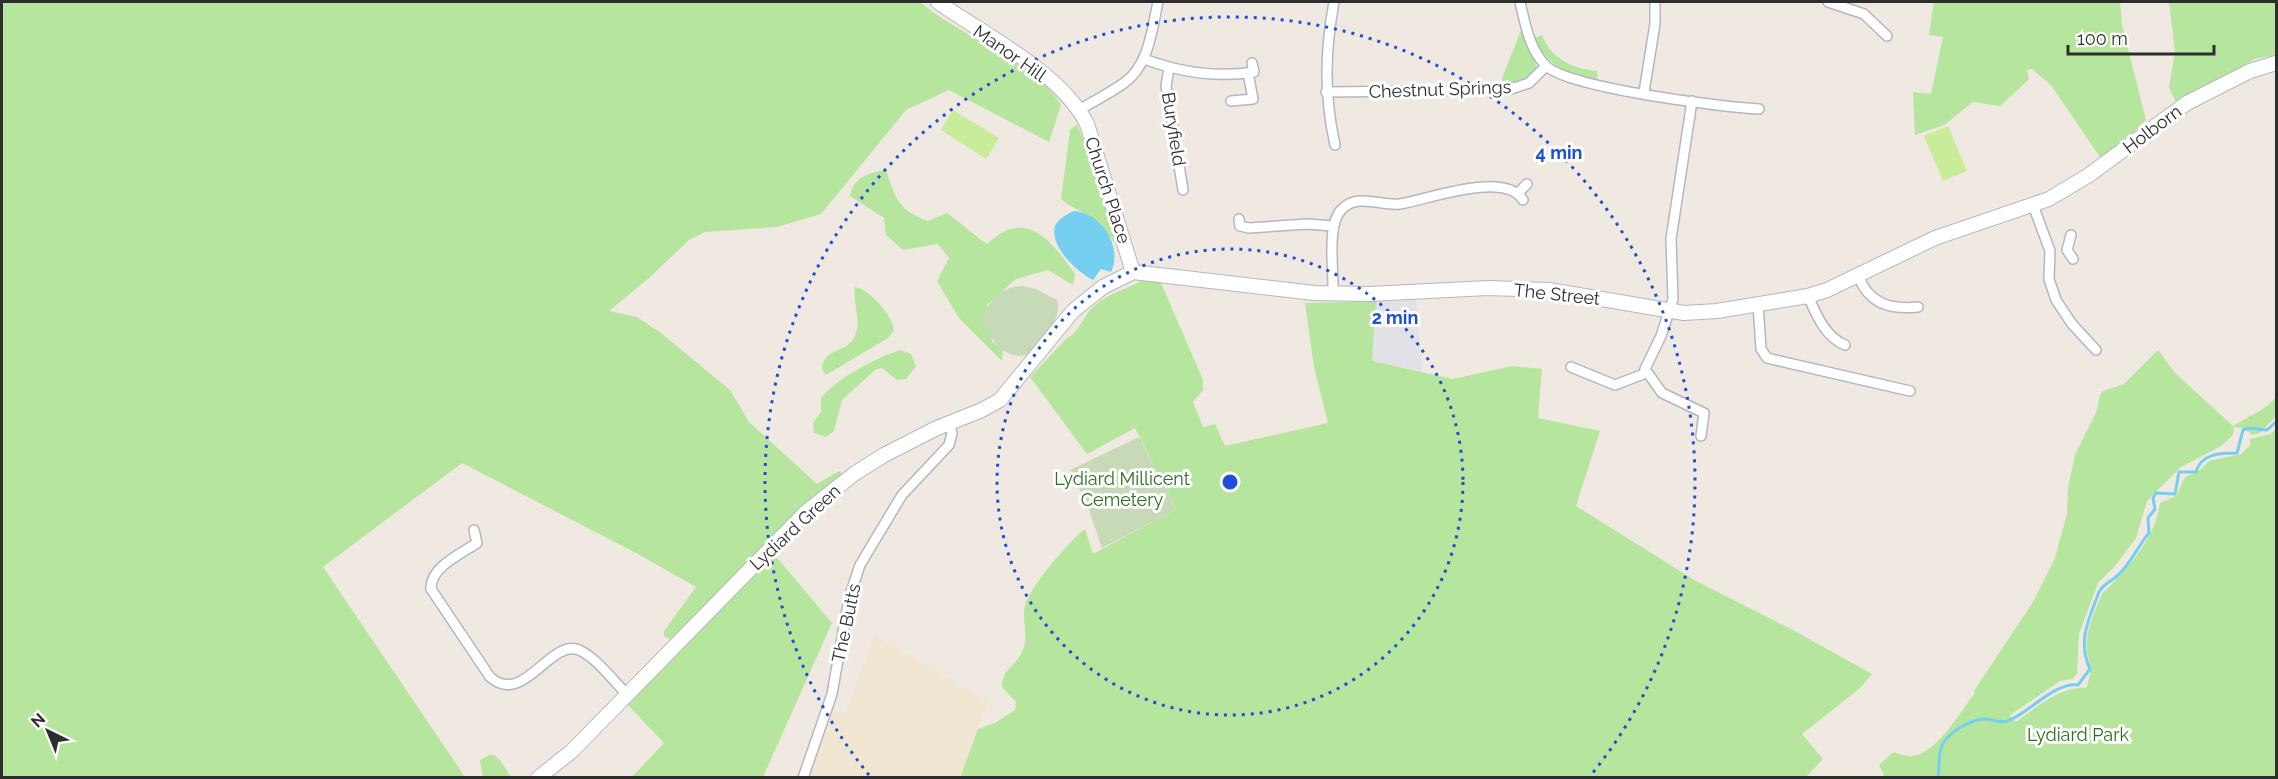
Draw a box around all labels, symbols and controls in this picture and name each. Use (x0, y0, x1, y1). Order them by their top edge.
scale bar (2068, 18, 2214, 56)
street label: Manor Hill (969, 20, 1051, 86)
text: 100 m (2077, 28, 2128, 49)
street label: Chestnut Springs (1368, 76, 1512, 102)
street label: Buryfield (1158, 91, 1190, 167)
street label: Holborn (2119, 100, 2185, 158)
street label: Church Place (1081, 134, 1135, 246)
text: 4 min (1536, 142, 1582, 163)
street label: The Street (1513, 279, 1601, 309)
text: 2 min (1372, 307, 1418, 328)
park label: Lydiard Millicent Cemetery (1054, 468, 1190, 510)
centre of rings (1220, 472, 1240, 492)
street label: Lydiard Green (745, 480, 845, 574)
street label: The Butts (827, 581, 865, 664)
north arrow (18, 701, 78, 761)
text: N (27, 709, 49, 732)
park label: Lydiard Park (2027, 724, 2129, 745)

